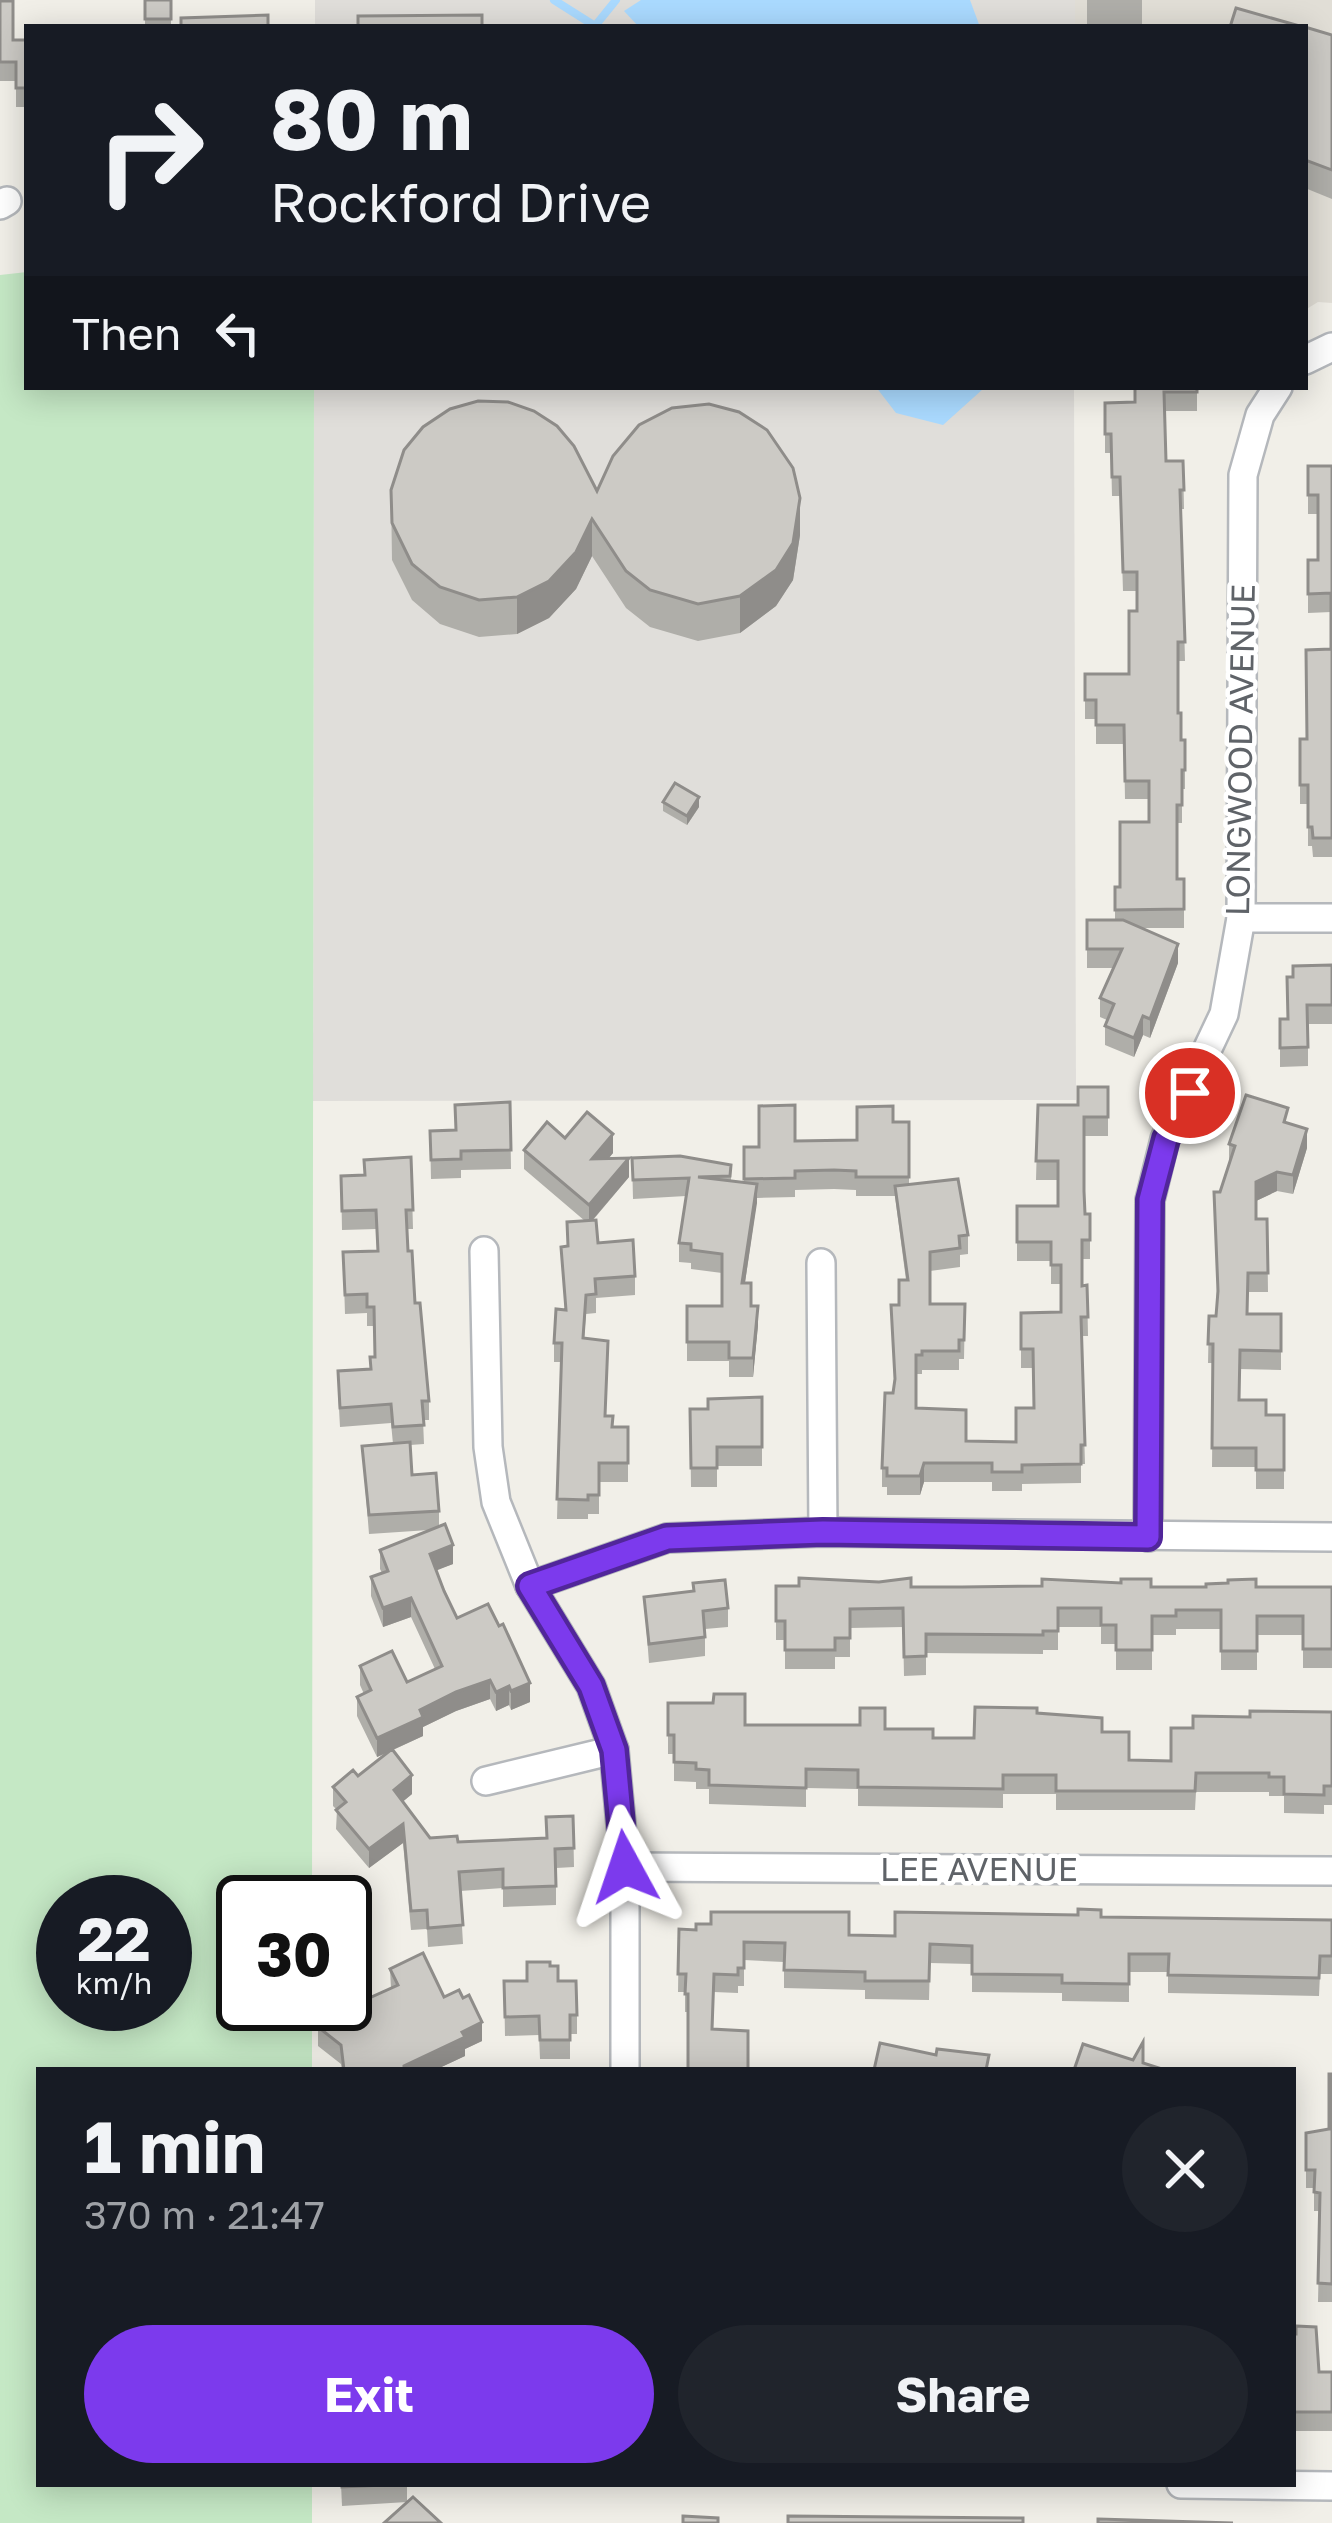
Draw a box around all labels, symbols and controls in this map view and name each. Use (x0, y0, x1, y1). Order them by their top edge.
text: 80 m (270, 68, 473, 168)
icon: right (72, 72, 228, 228)
text: Rockford Drive (270, 169, 651, 234)
icon: left (205, 300, 271, 366)
text: Then (72, 306, 181, 360)
street label: LONGWOOD AVENUE (1217, 584, 1262, 916)
pin (1139, 1042, 1241, 1144)
icon: arrive (1157, 1060, 1223, 1126)
position arrow (562, 1804, 688, 1930)
street label: LEE AVENUE (880, 1849, 1078, 1888)
speed limit sign: 30 (216, 1875, 372, 2031)
text: 22 (77, 1902, 151, 1974)
text: km/h (76, 1965, 152, 2001)
text: 1 min (84, 2102, 265, 2189)
button: close (1122, 2106, 1248, 2232)
text: 370 m · 21:47 (84, 2191, 325, 2238)
button: Exit (84, 2325, 654, 2463)
button: Share (678, 2325, 1248, 2463)

